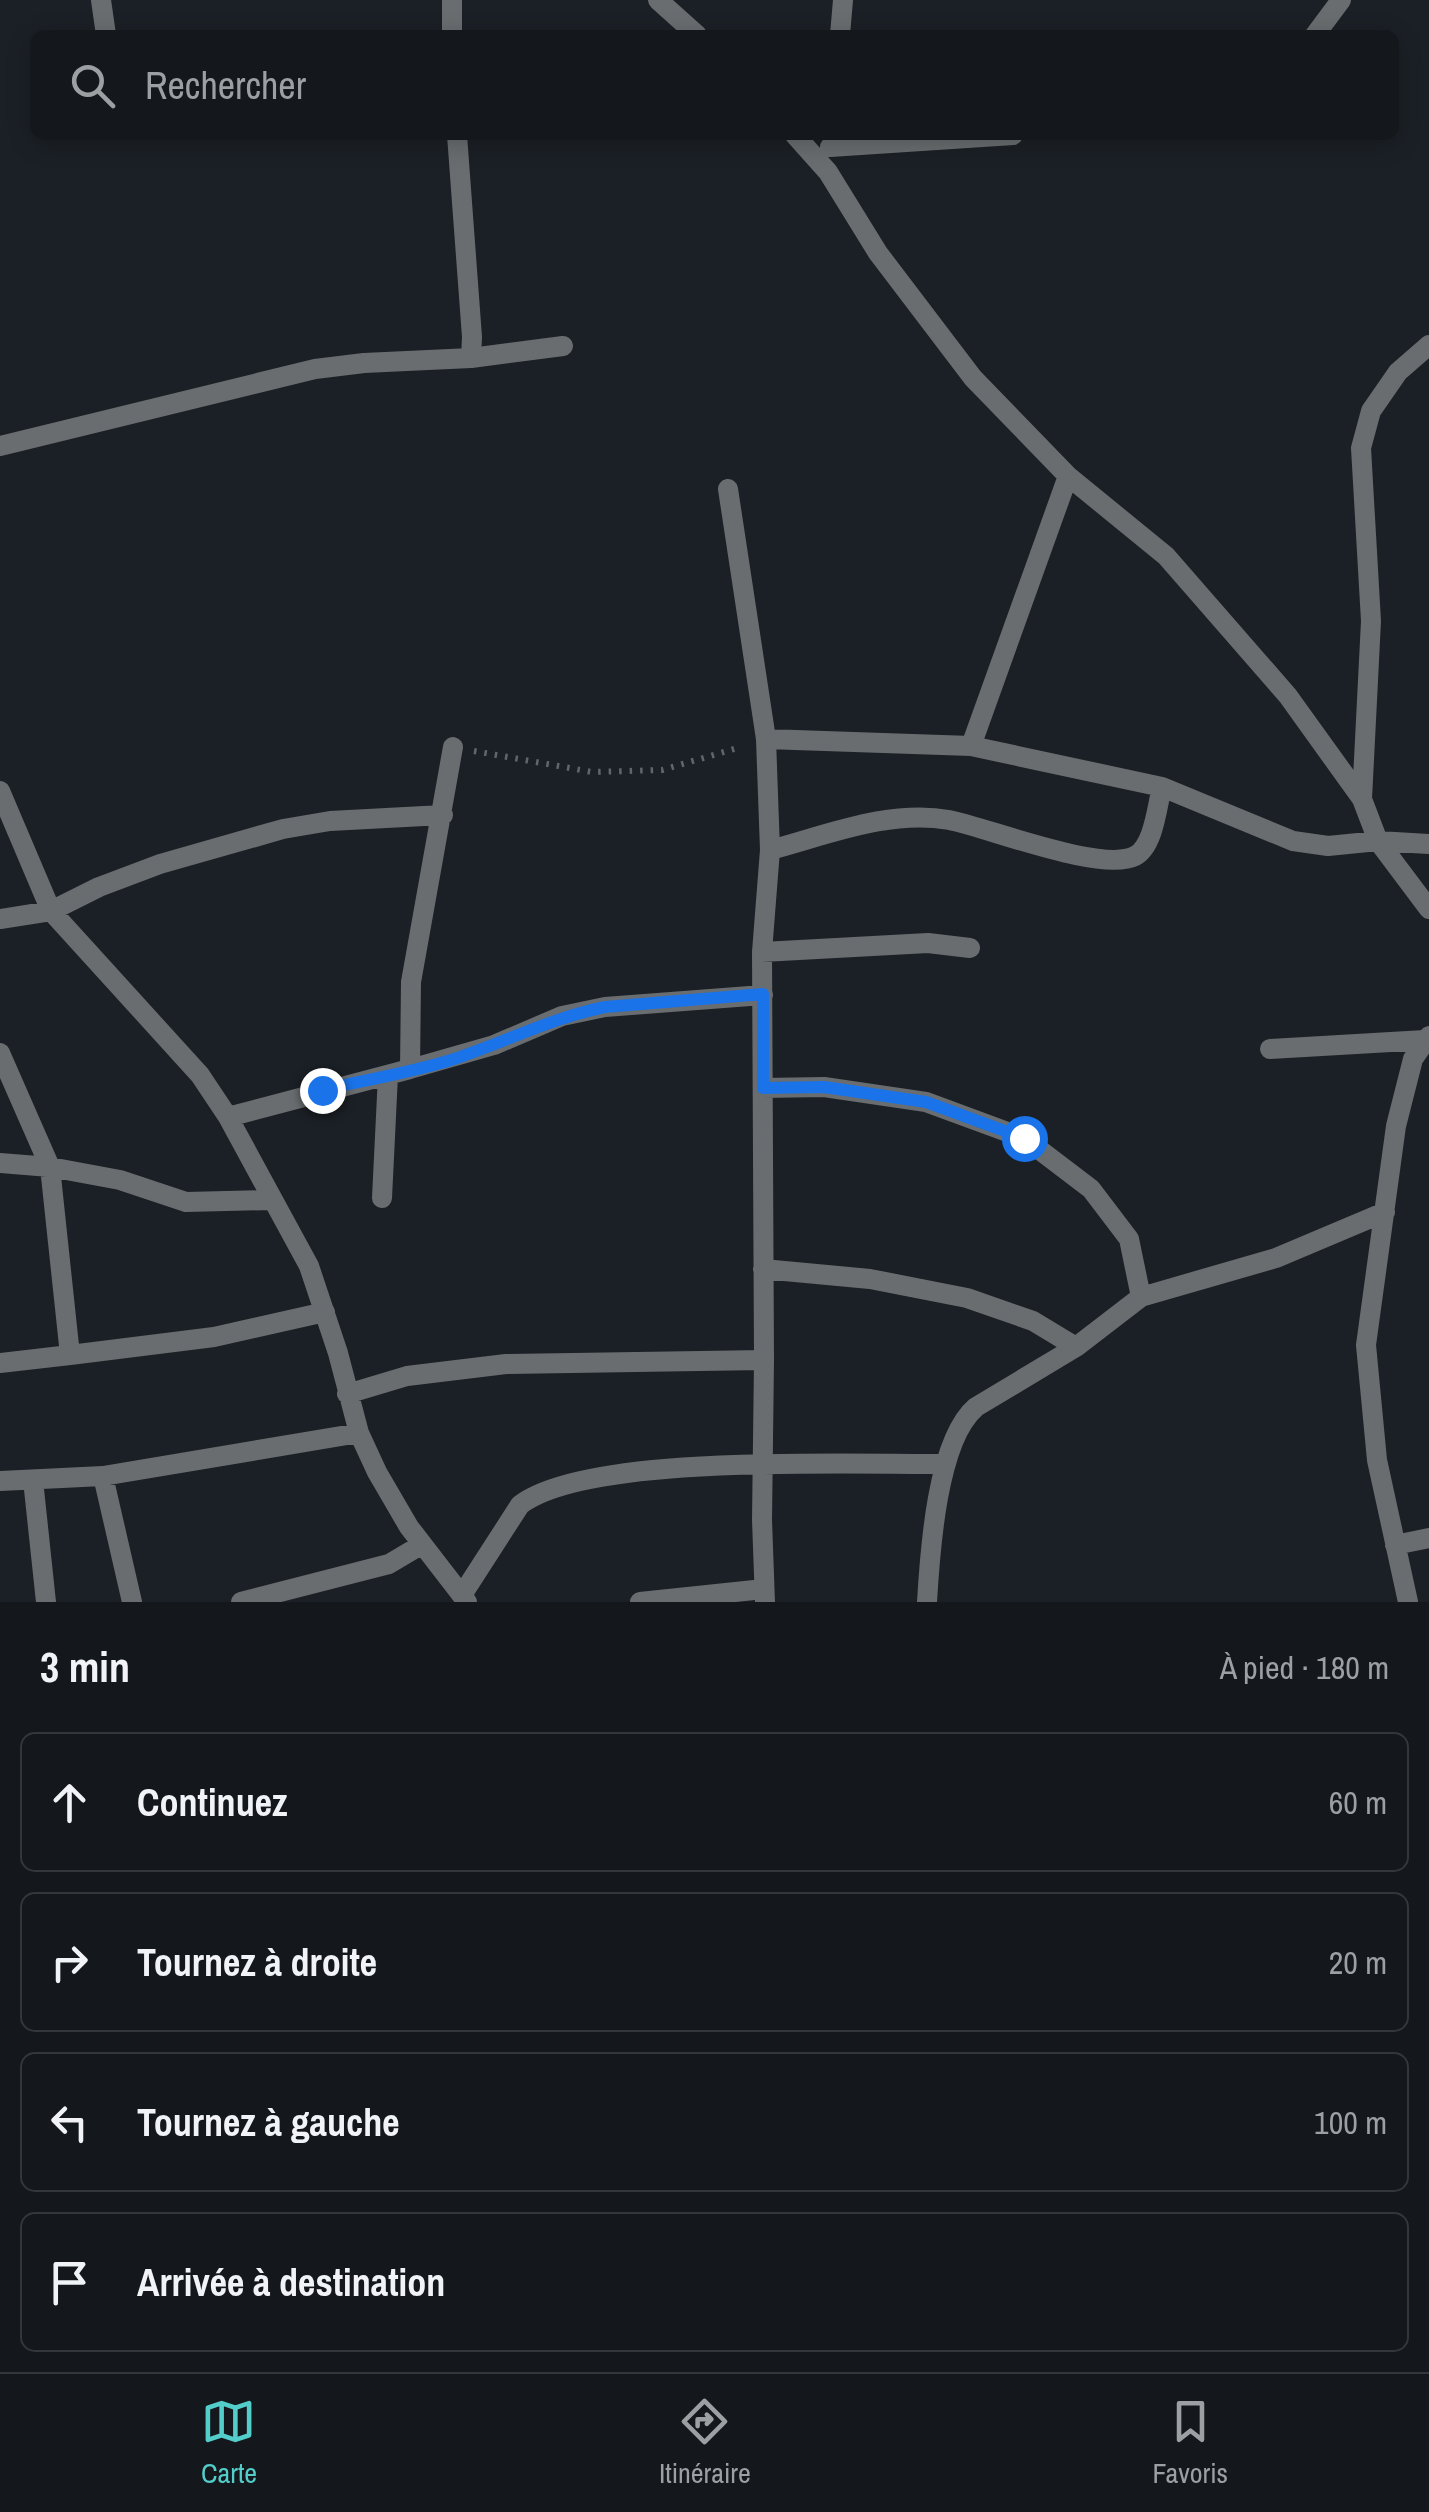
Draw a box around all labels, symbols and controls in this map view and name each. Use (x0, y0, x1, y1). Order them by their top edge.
search box (30, 30, 1399, 140)
icon: search (65, 58, 120, 113)
text: Rechercher (145, 60, 306, 111)
route end (300, 1068, 346, 1114)
route start (1002, 1116, 1048, 1162)
text: 3 min (40, 1639, 130, 1695)
text: À pied · 180 m (1220, 1646, 1389, 1689)
icon: ahead (42, 1775, 97, 1830)
text: Continuez (137, 1777, 288, 1828)
text: 60 m (1329, 1781, 1387, 1824)
icon: right (42, 1935, 97, 1990)
text: Tournez à droite (137, 1937, 377, 1988)
text: 20 m (1329, 1941, 1387, 1984)
icon: left (42, 2095, 97, 2150)
text: Tournez à gauche (137, 2097, 400, 2148)
text: 100 m (1314, 2101, 1387, 2144)
icon: arrive (42, 2255, 97, 2310)
text: Arrivée à destination (137, 2257, 445, 2308)
tab: Carte (201, 2394, 257, 2492)
tab: Itinéraire (659, 2394, 751, 2492)
tab: Favoris (1153, 2394, 1228, 2492)

